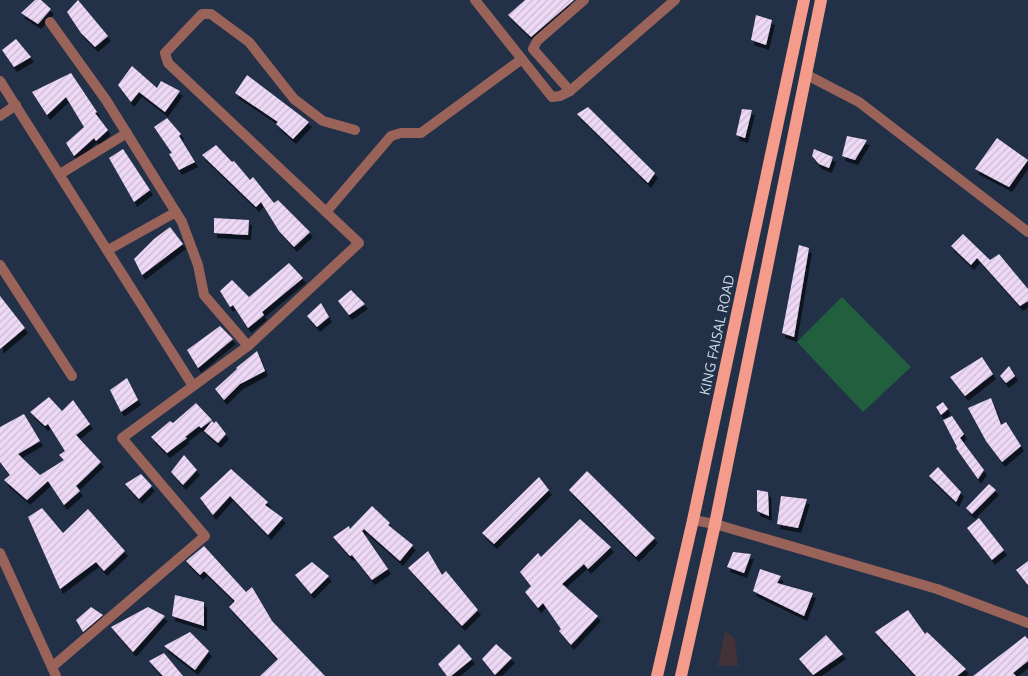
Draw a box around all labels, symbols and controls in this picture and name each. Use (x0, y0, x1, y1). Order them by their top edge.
street label: KING FAISAL ROAD (694, 273, 739, 397)

